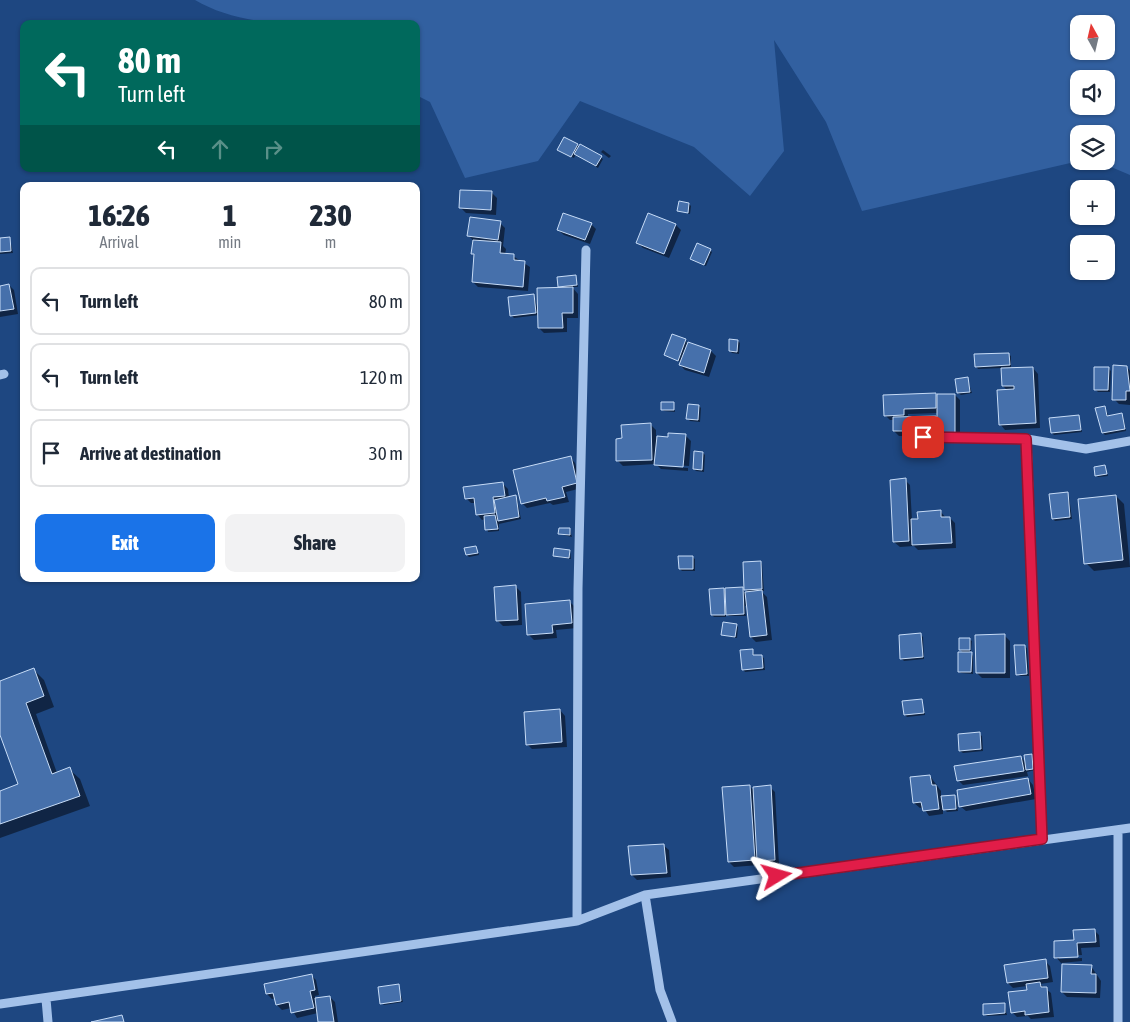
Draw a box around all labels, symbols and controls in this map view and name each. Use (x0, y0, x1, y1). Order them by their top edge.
north arrow (1070, 15, 1115, 60)
map controls (1070, 15, 1115, 280)
icon: left (35, 40, 100, 105)
text: 80 m (118, 40, 181, 80)
button: sound (1070, 70, 1115, 115)
text: Turn left (118, 81, 185, 107)
button: layers (1070, 125, 1115, 170)
icon: left (153, 135, 181, 163)
icon: ahead (206, 135, 234, 163)
icon: right (259, 135, 287, 163)
button: + (1070, 180, 1115, 225)
text: 16:26 (88, 198, 150, 232)
text: 1 (223, 198, 237, 232)
text: 230 (309, 198, 352, 232)
text: Arrival (100, 233, 139, 251)
text: min (218, 233, 241, 251)
text: m (325, 233, 336, 251)
button: − (1070, 235, 1115, 280)
icon: left (37, 287, 65, 315)
text: Turn left (80, 290, 138, 312)
text: 80 m (369, 290, 403, 312)
icon: left (37, 363, 65, 391)
text: Turn left (80, 366, 138, 388)
text: 120 m (360, 366, 403, 388)
pin (902, 416, 944, 458)
icon: arrive (909, 423, 937, 451)
icon: arrive (37, 439, 65, 467)
text: Arrive at destination (80, 442, 221, 464)
text: 30 m (369, 442, 403, 464)
button: Exit (35, 514, 215, 572)
button: Share (225, 514, 405, 572)
position arrow (750, 849, 802, 901)

